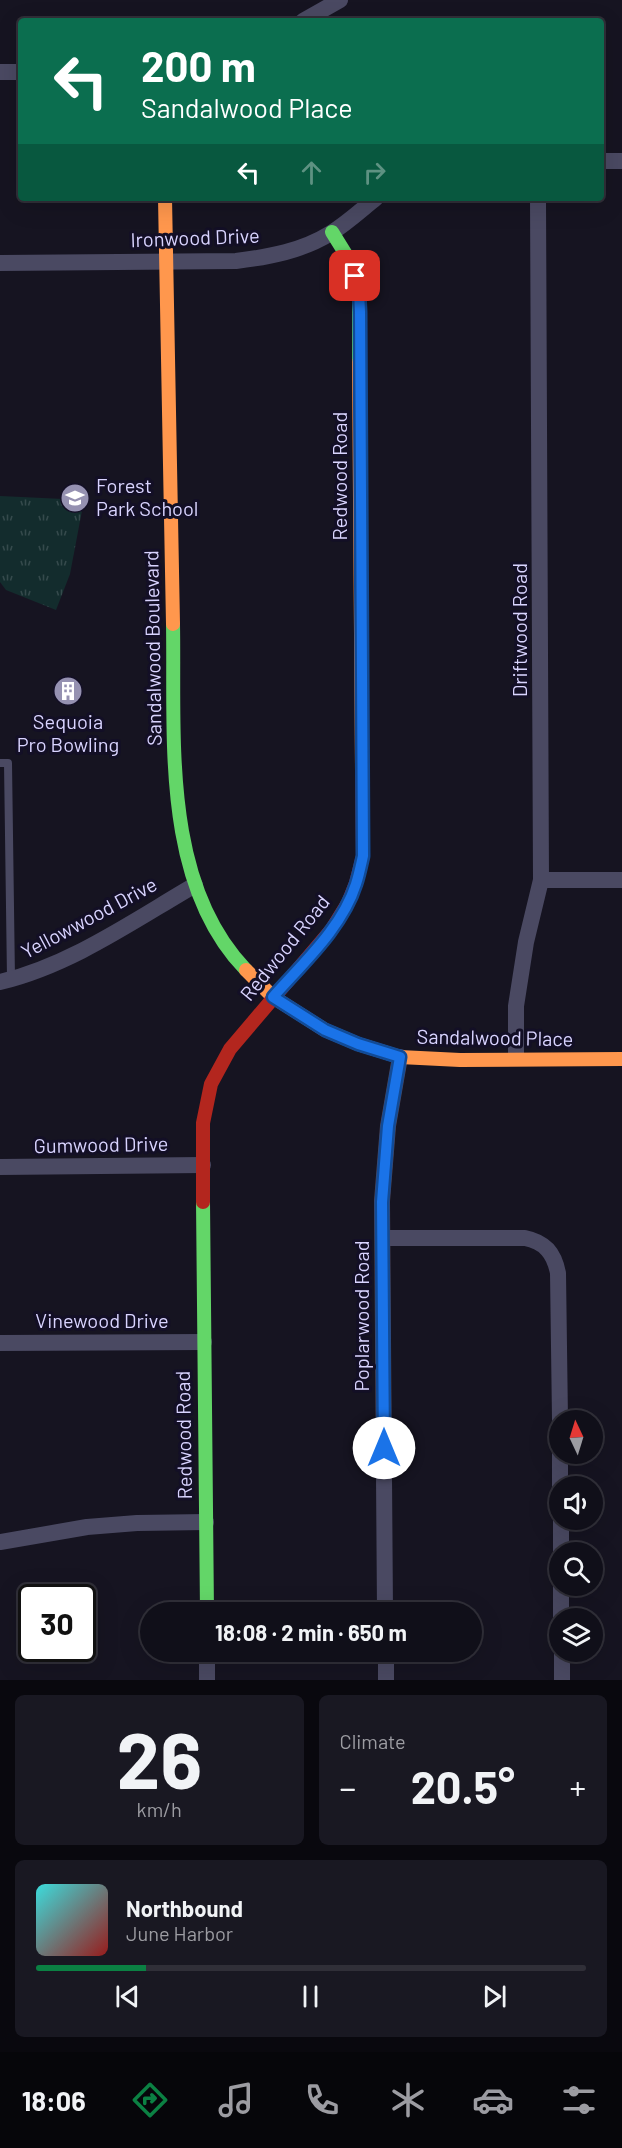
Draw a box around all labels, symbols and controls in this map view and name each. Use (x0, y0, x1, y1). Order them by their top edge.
text: 200 m (141, 40, 256, 90)
icon: left (42, 42, 120, 120)
text: Sandalwood Place (141, 91, 353, 123)
icon: left (232, 156, 265, 189)
icon: ahead (295, 156, 328, 189)
icon: right (358, 156, 391, 189)
street label: Ironwood Drive (130, 223, 260, 251)
pin (329, 250, 380, 301)
icon: arrive (338, 259, 371, 292)
street label: Redwood Road (327, 412, 351, 540)
place label: Forest Park School (96, 473, 198, 520)
school or university icon: Forest Park School (59, 482, 91, 514)
street label: Sandalwood Boulevard (138, 550, 166, 746)
street label: Driftwood Road (507, 563, 531, 697)
building icon: Sequoia Pro Bowling (52, 675, 84, 707)
place label: Sequoia Pro Bowling (17, 709, 119, 756)
street label: Yellowwood Drive (17, 871, 160, 963)
street label: Redwood Road (234, 890, 334, 1005)
street label: Sandalwood Place (416, 1024, 574, 1050)
street label: Gumwood Drive (33, 1131, 169, 1157)
street label: Poplarwood Road (349, 1240, 373, 1392)
street label: Vinewood Drive (35, 1308, 169, 1332)
street label: Redwood Road (170, 1370, 196, 1500)
north arrow (549, 1410, 603, 1464)
map controls (549, 1410, 603, 1662)
position arrow (352, 1416, 416, 1480)
button: sound (549, 1476, 603, 1530)
button: search (549, 1542, 603, 1596)
speed limit sign: 30 (18, 1584, 96, 1662)
button: layers (549, 1608, 603, 1662)
text: 18:08 · 2 min · 650 m (215, 1619, 407, 1645)
text: 26 (116, 1711, 202, 1805)
text: Climate (340, 1729, 406, 1753)
text: 20.5° (411, 1759, 515, 1813)
text: − (340, 1767, 356, 1807)
text: + (570, 1767, 586, 1807)
text: km/h (137, 1797, 182, 1821)
text: Northbound (126, 1895, 243, 1921)
text: June Harbor (126, 1921, 233, 1945)
icon: previous (111, 1980, 144, 2013)
icon: pause (294, 1980, 327, 2013)
icon: next (478, 1980, 511, 2013)
icon: directions (129, 2079, 171, 2121)
icon: music (215, 2079, 257, 2121)
icon: phone (301, 2079, 343, 2121)
icon: climate (387, 2079, 429, 2121)
icon: car (472, 2079, 514, 2121)
icon: filters (558, 2079, 600, 2121)
text: 18:06 (22, 2084, 86, 2116)

